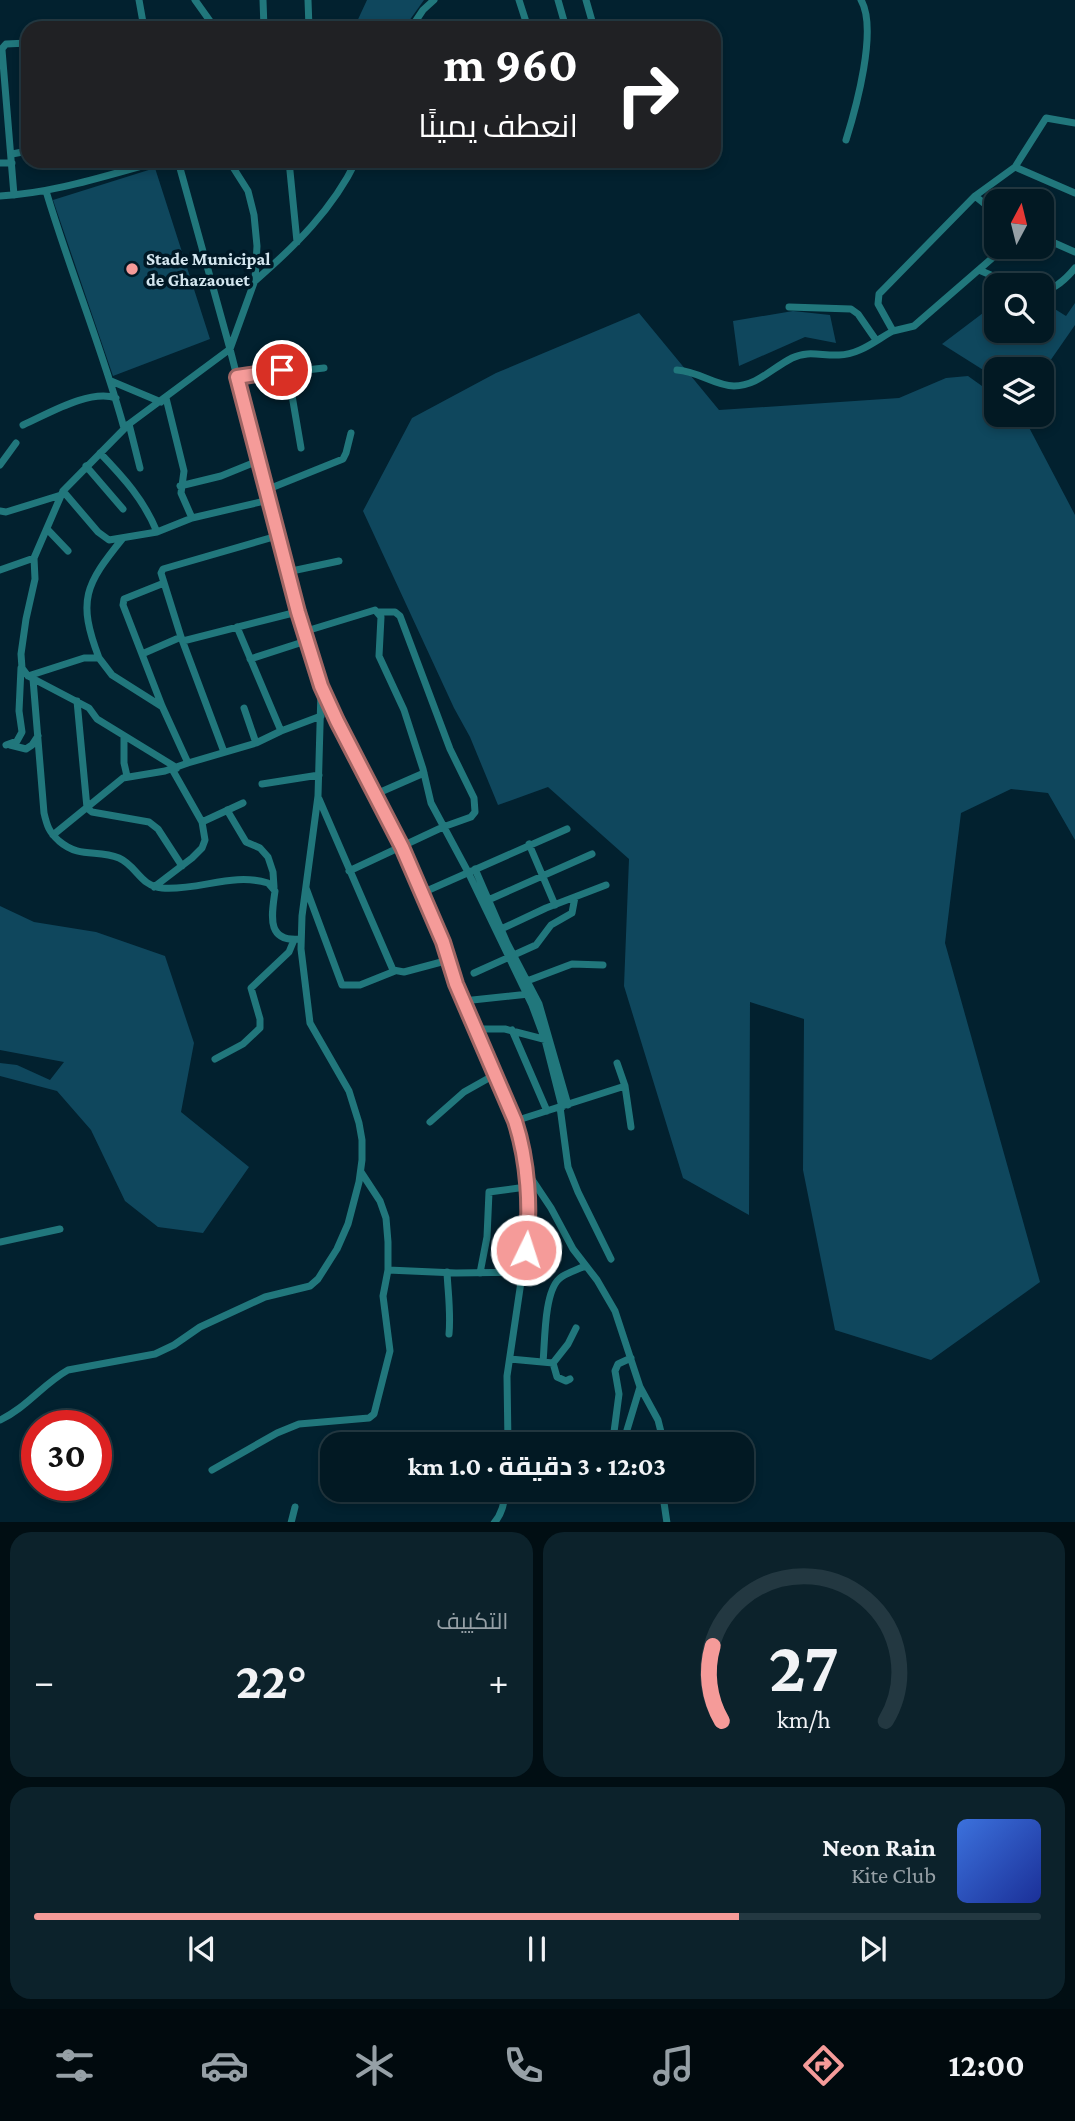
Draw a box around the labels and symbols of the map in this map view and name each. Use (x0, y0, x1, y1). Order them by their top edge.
north arrow (984, 189, 1054, 259)
place label: Stade Municipal de Ghazaouet (146, 249, 271, 290)
marker: Stade Municipal de Ghazaouet (124, 261, 140, 277)
pin (252, 340, 312, 400)
position arrow (489, 1213, 563, 1287)
speed limit sign: 30 (21, 1410, 112, 1501)

